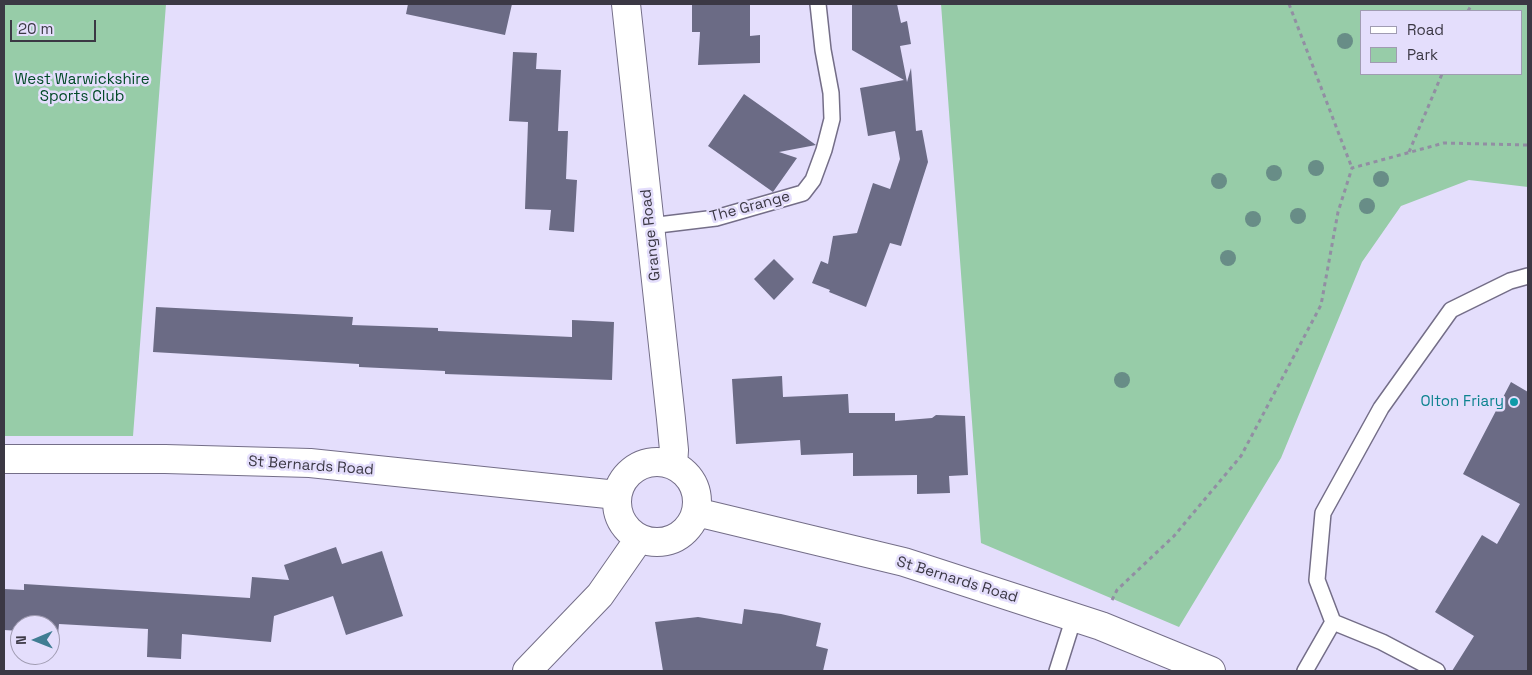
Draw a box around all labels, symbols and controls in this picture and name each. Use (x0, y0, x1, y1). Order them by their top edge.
scale bar (12, 10, 99, 42)
legend (1360, 10, 1522, 75)
text: 20 m (18, 19, 53, 38)
text: Road (1407, 20, 1444, 39)
text: Park (1407, 45, 1438, 64)
park label: West Warwickshire Sports Club (14, 71, 150, 106)
street label: Grange Road (637, 188, 665, 282)
street label: The Grange (708, 188, 792, 226)
place label: Olton Friary (1420, 393, 1504, 411)
marker: Olton Friary (1508, 396, 1520, 408)
street label: St Bernards Road (248, 453, 374, 479)
street label: St Bernards Road (894, 553, 1020, 607)
north arrow (10, 615, 60, 665)
text: N (12, 635, 30, 645)

